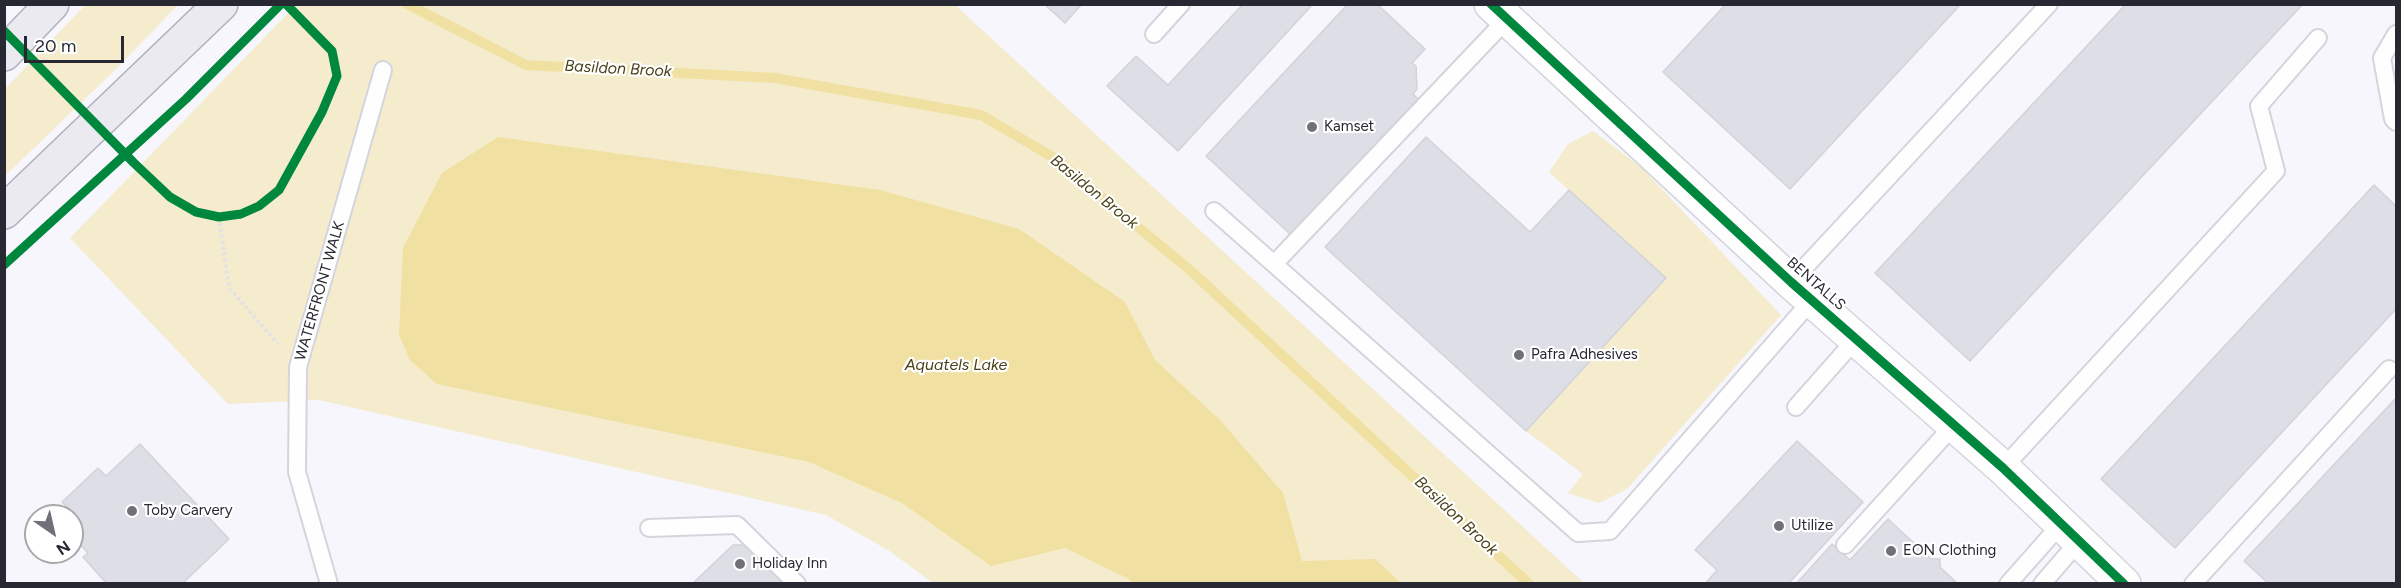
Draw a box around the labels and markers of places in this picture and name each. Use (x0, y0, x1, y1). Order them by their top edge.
place label: Kamset (1324, 118, 1374, 136)
marker: Kamset (1305, 120, 1319, 134)
place label: Pafra Adhesives (1531, 346, 1638, 364)
marker: Pafra Adhesives (1512, 348, 1526, 362)
place label: Toby Carvery (144, 502, 233, 520)
marker: Toby Carvery (125, 504, 139, 518)
place label: Utilize (1791, 517, 1833, 535)
marker: Utilize (1772, 519, 1786, 533)
place label: EON Clothing (1903, 542, 1996, 560)
marker: EON Clothing (1884, 544, 1898, 558)
place label: Holiday Inn (752, 555, 827, 573)
marker: Holiday Inn (733, 557, 747, 571)

